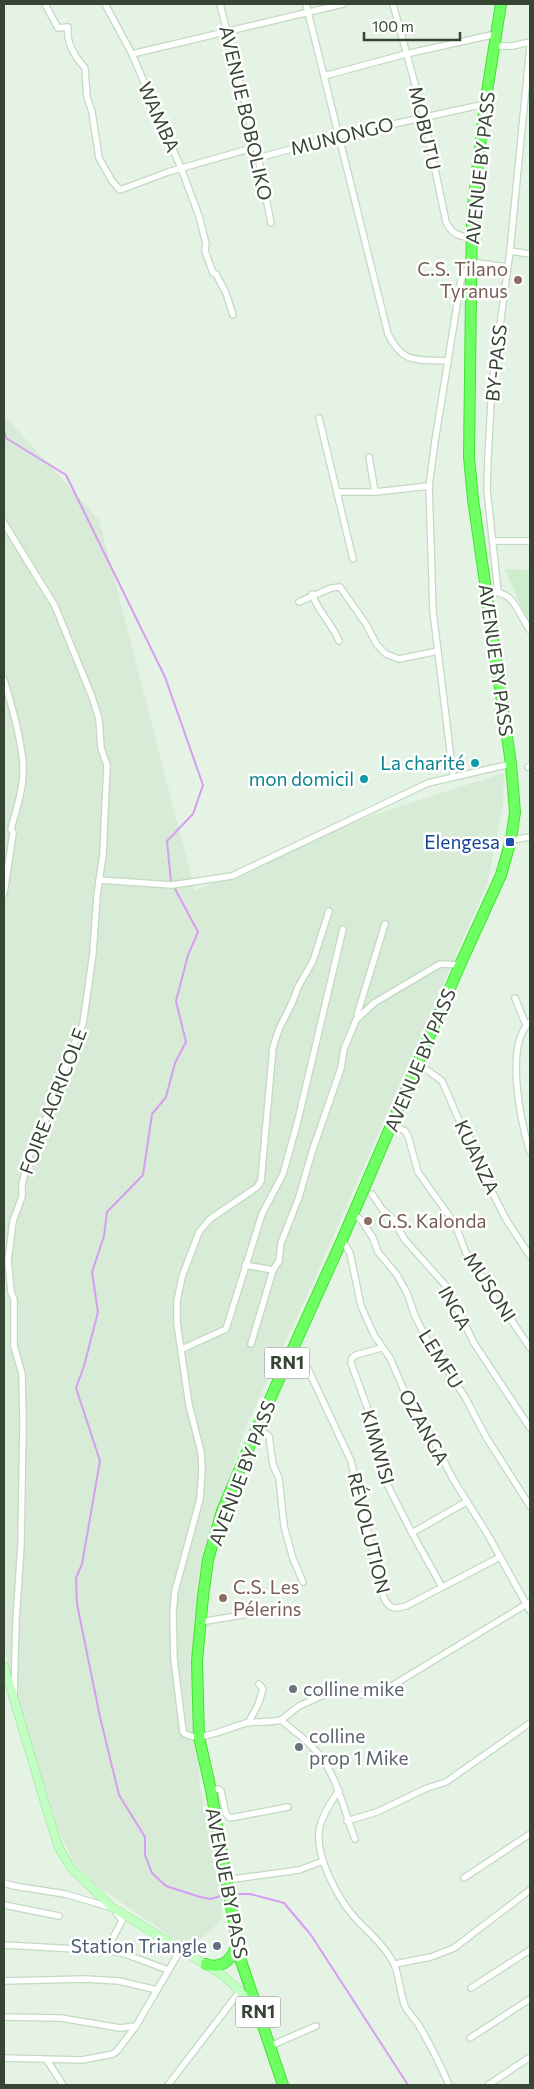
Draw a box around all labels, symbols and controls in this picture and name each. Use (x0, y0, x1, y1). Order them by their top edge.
scale bar (364, 10, 460, 42)
text: 100 m (372, 17, 414, 35)
street label: AVENUE BOBOLIKO (215, 23, 278, 202)
street label: WAMBA (134, 78, 185, 156)
street label: MOBUTU (405, 84, 446, 172)
street label: AVENUE BY PASS (460, 90, 499, 245)
street label: MUNONGO (288, 112, 396, 159)
place label: C.S. Tilano Tyranus (417, 257, 508, 302)
marker: C.S. Tilano Tyranus (512, 274, 524, 286)
street label: BY-PASS (480, 323, 511, 403)
street label: AVENUE BY PASS (474, 582, 519, 738)
place label: La charité (380, 751, 465, 774)
marker: La charité (469, 757, 481, 769)
place label: mon domicil (249, 767, 354, 790)
marker: mon domicil (358, 773, 370, 785)
place label: Elengesa (424, 830, 500, 853)
marker: Elengesa (504, 836, 516, 848)
street label: AVENUE BY PASS (379, 985, 460, 1135)
street label: FOIRE AGRICOLE (14, 1025, 91, 1177)
street label: KUANZA (450, 1116, 505, 1198)
place label: G.S. Kalonda (378, 1209, 486, 1232)
marker: G.S. Kalonda (362, 1215, 374, 1227)
street label: MUSONI (459, 1248, 521, 1326)
street label: INGA (434, 1282, 477, 1334)
street label: LEMFU (414, 1325, 468, 1392)
road number: RN1 (264, 1348, 310, 1379)
street label: OZANGA (394, 1385, 454, 1468)
street label: AVENUE BY PASS (203, 1397, 280, 1549)
street label: KIMWISI (357, 1407, 400, 1487)
street label: RÉVOLUTION (343, 1470, 396, 1596)
place label: C.S. Les Pélerins (233, 1575, 301, 1620)
marker: C.S. Les Pélerins (217, 1592, 229, 1604)
place label: colline mike (303, 1677, 404, 1700)
marker: colline mike (287, 1683, 299, 1695)
place label: colline prop 1 Mike (309, 1724, 408, 1769)
marker: colline prop 1 Mike (293, 1741, 305, 1753)
street label: AVENUE BY PASS (202, 1805, 253, 1960)
place label: Station Triangle (71, 1934, 207, 1957)
marker: Station Triangle (211, 1940, 223, 1952)
road number: RN1 (236, 1996, 280, 2028)

